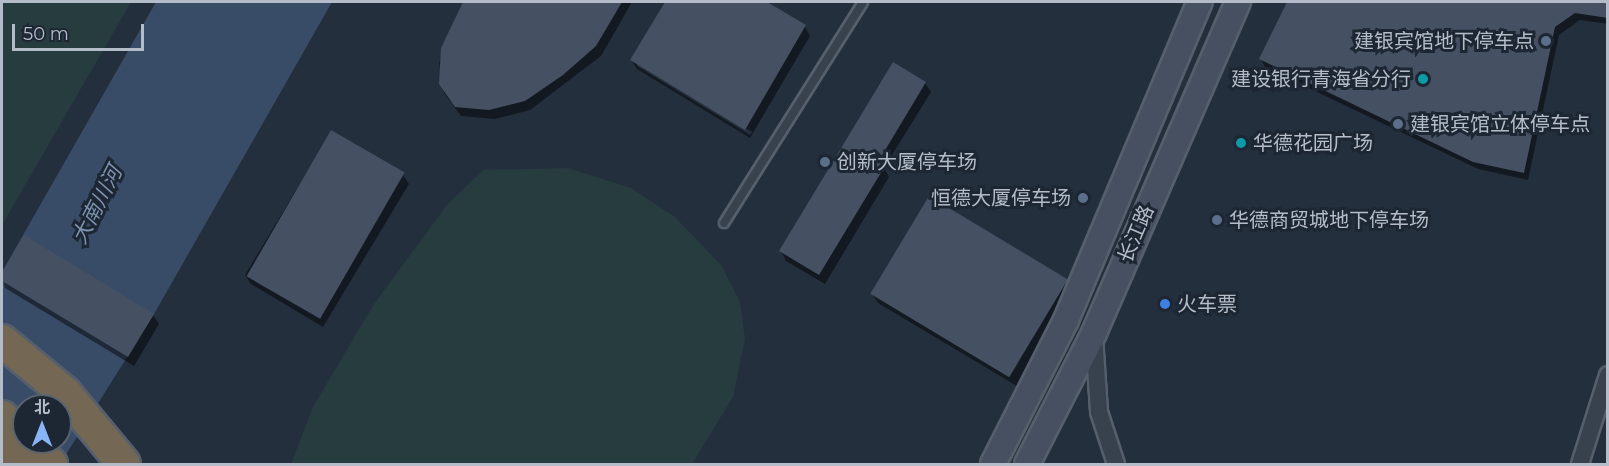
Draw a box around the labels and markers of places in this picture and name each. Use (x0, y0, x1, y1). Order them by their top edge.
place label: 建银宾馆地下停车点 (1354, 29, 1534, 53)
marker: 建银宾馆地下停车点 (1539, 34, 1553, 48)
place label: 建设银行青海省分行 (1231, 67, 1411, 91)
marker: 建设银行青海省分行 (1416, 72, 1430, 86)
place label: 建银宾馆立体停车点 (1410, 112, 1590, 136)
marker: 建银宾馆立体停车点 (1391, 117, 1405, 131)
place label: 华德花园广场 (1253, 131, 1373, 155)
marker: 华德花园广场 (1234, 136, 1248, 150)
place label: 创新大厦停车场 (837, 150, 977, 174)
marker: 创新大厦停车场 (818, 155, 832, 169)
place label: 恒德大厦停车场 (931, 186, 1071, 210)
marker: 恒德大厦停车场 (1076, 191, 1090, 205)
place label: 华德商贸城地下停车场 (1229, 208, 1429, 232)
marker: 华德商贸城地下停车场 (1210, 213, 1224, 227)
place label: 火车票 (1177, 292, 1237, 316)
marker: 火车票 (1158, 297, 1172, 311)

